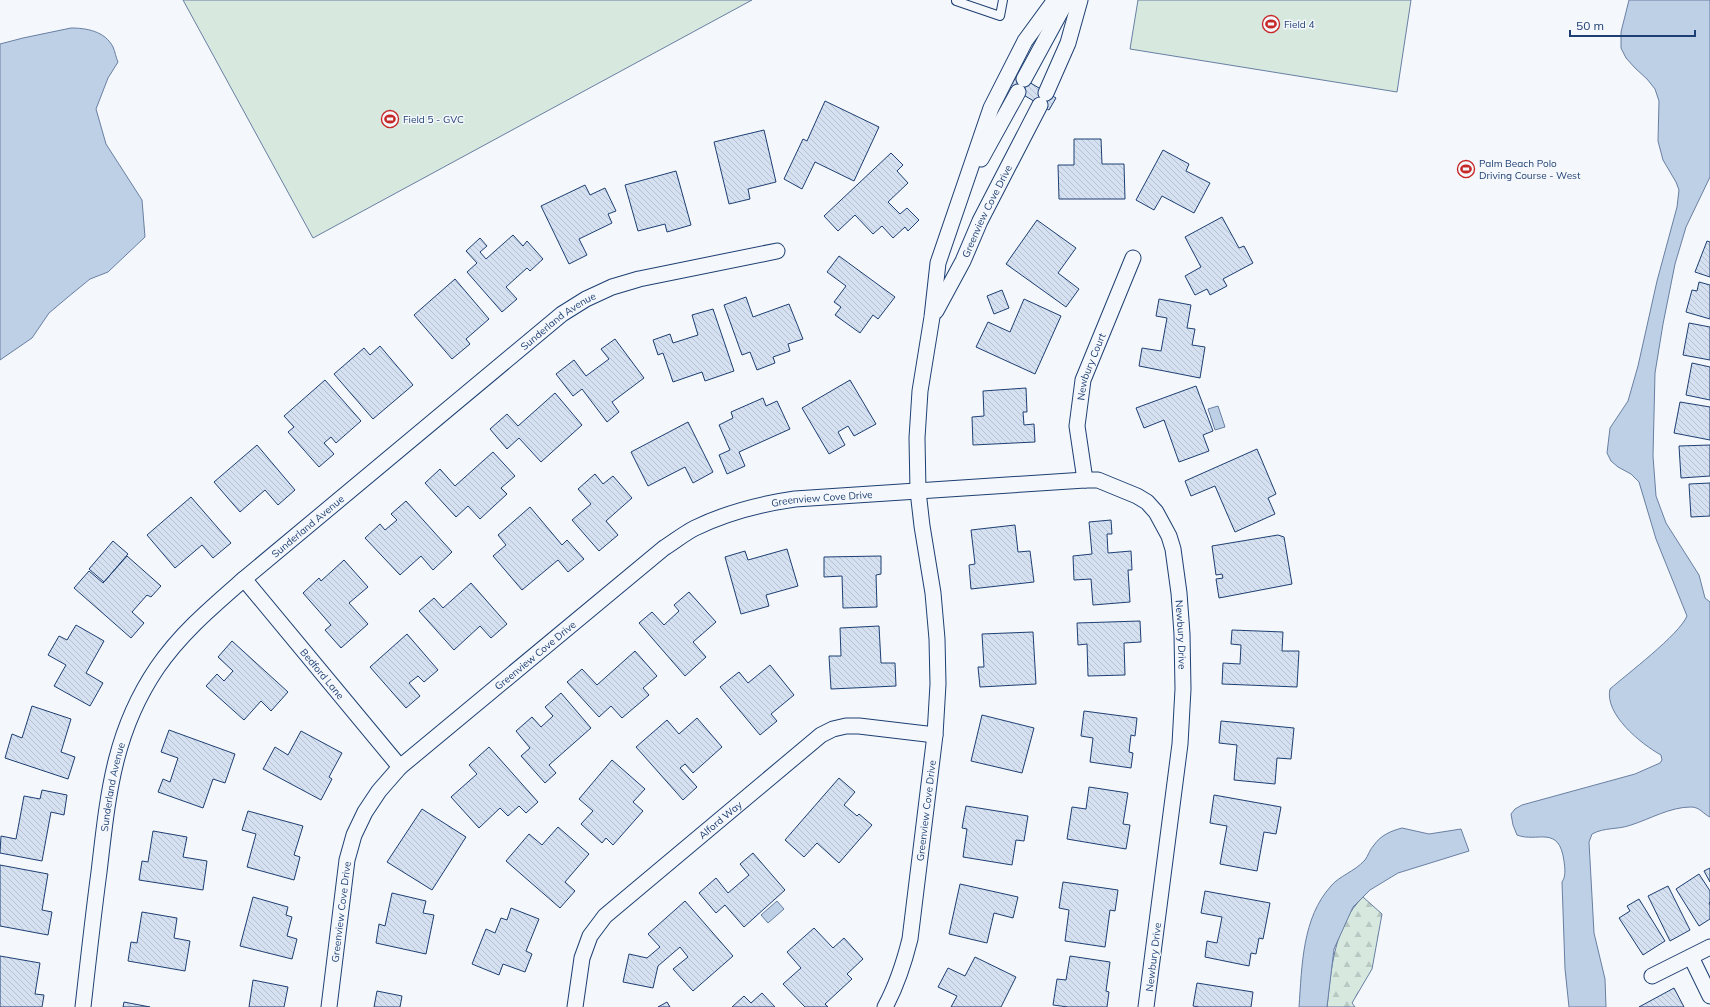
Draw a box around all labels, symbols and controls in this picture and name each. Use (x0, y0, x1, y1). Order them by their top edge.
scale bar (1570, 12, 1695, 38)
sports icon: Field 4 (1261, 14, 1281, 34)
place label: Field 4 (1284, 18, 1314, 31)
text: 50 m (1576, 18, 1604, 33)
sports icon: Field 5 - GVC (380, 109, 400, 129)
place label: Field 5 - GVC (403, 113, 464, 126)
place label: Palm Beach Polo Driving Course - West (1479, 157, 1581, 182)
sports icon: Palm Beach Polo Driving Course - West (1456, 159, 1476, 179)
street label: Greenview Cove Drive (959, 163, 1015, 260)
street label: Sunderland Avenue (518, 289, 598, 353)
street label: Newbury Court (1074, 331, 1109, 401)
street label: Greenview Cove Drive (770, 488, 873, 510)
street label: Sunderland Avenue (269, 492, 347, 560)
street label: Newbury Drive (1173, 599, 1189, 669)
street label: Greenview Cove Drive (492, 618, 579, 693)
street label: Bedford Lane (297, 646, 347, 702)
street label: Sunderland Avenue (98, 741, 128, 832)
street label: Greenview Cove Drive (914, 759, 939, 862)
street label: Alford Way (696, 798, 745, 842)
street label: Greenview Cove Drive (329, 861, 354, 963)
street label: Newbury Drive (1143, 922, 1164, 992)

